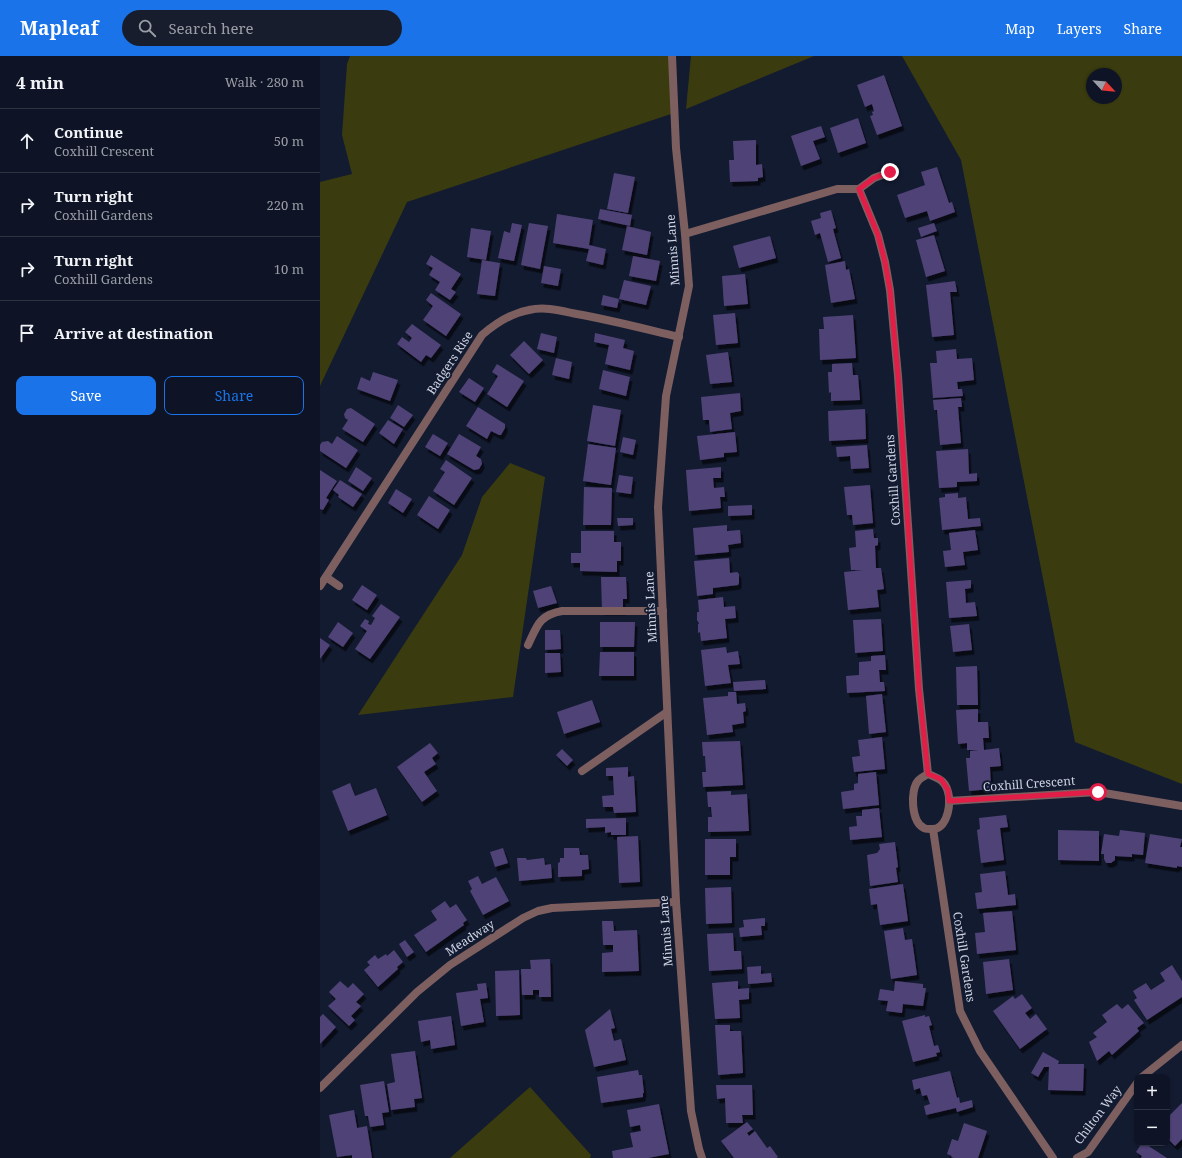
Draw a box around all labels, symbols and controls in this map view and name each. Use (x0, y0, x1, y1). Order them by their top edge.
search box (122, 10, 402, 46)
text: Mapleaf (20, 15, 98, 41)
icon: search (136, 17, 158, 39)
text: Search here (168, 18, 254, 38)
text: Map (1005, 19, 1035, 38)
text: Layers (1057, 19, 1102, 38)
text: Share (1124, 19, 1162, 38)
north arrow (1086, 68, 1122, 104)
text: 4 min (16, 71, 64, 94)
text: Walk · 280 m (225, 73, 304, 91)
text: Continue (54, 122, 123, 142)
icon: ahead (16, 130, 38, 152)
text: 50 m (274, 132, 304, 150)
text: Coxhill Crescent (54, 142, 154, 160)
route end (881, 163, 899, 181)
text: Turn right (54, 186, 133, 206)
icon: right (16, 194, 38, 216)
text: 220 m (267, 196, 304, 214)
text: Coxhill Gardens (54, 206, 153, 224)
street label: Minnis Lane (662, 214, 683, 286)
text: Turn right (54, 250, 133, 270)
icon: right (16, 258, 38, 280)
text: 10 m (274, 260, 304, 278)
text: Coxhill Gardens (54, 270, 153, 288)
icon: arrive (16, 322, 38, 344)
text: Arrive at destination (54, 323, 213, 343)
street label: Badgers Rise (423, 328, 476, 398)
button: Save (16, 376, 156, 415)
button: Share (164, 376, 304, 415)
street label: Coxhill Gardens (881, 434, 904, 526)
street label: Minnis Lane (640, 571, 661, 643)
street label: Coxhill Crescent (982, 772, 1076, 795)
route start (1089, 783, 1107, 801)
street label: Minnis Lane (655, 895, 676, 967)
street label: Coxhill Gardens (949, 911, 980, 1003)
street label: Meadway (442, 915, 498, 960)
map controls (1134, 1074, 1170, 1146)
button: + (1134, 1074, 1170, 1110)
street label: Chilton Way (1070, 1082, 1125, 1148)
button: − (1134, 1110, 1170, 1146)

